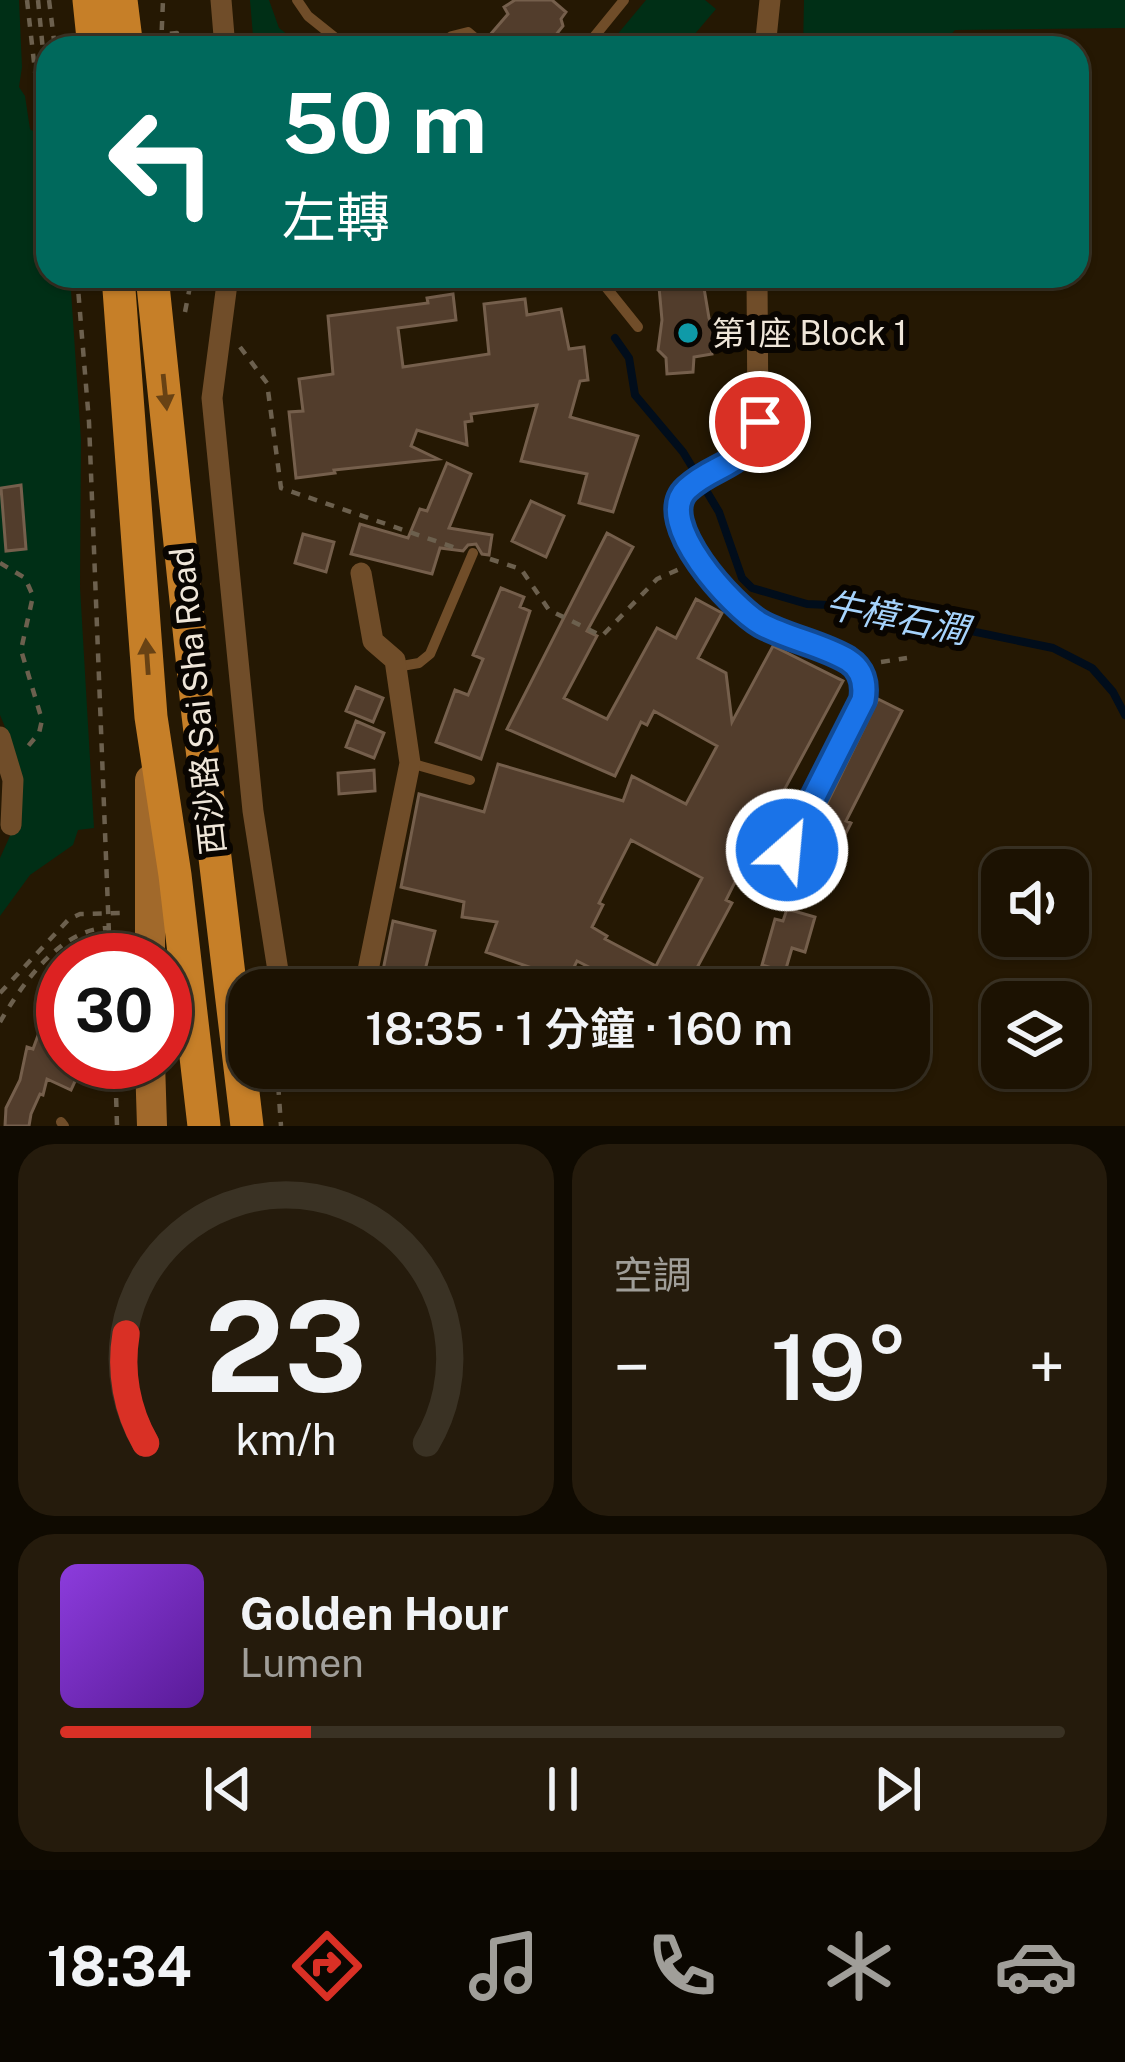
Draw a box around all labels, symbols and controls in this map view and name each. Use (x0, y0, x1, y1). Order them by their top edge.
text: 50 m (282, 73, 487, 172)
icon: left (84, 84, 240, 240)
text: 左轉 (282, 186, 390, 249)
place label: 第1座 Block 1 (712, 314, 907, 352)
marker: 第1座 Block 1 (675, 320, 701, 346)
pin (709, 371, 811, 473)
one-way arrow (155, 374, 174, 411)
icon: arrive (727, 389, 793, 455)
street label: 西沙路 Sai Sha Road (162, 545, 232, 857)
water label: 牛樟石澗 (822, 583, 977, 652)
one-way arrow (137, 638, 156, 675)
position arrow (724, 787, 850, 913)
map controls (981, 849, 1089, 1089)
button: sound (981, 849, 1089, 957)
speed limit sign: 30 (36, 933, 192, 1089)
button: layers (981, 981, 1089, 1089)
text: 18:35 · 1 分鐘 · 160 m (365, 1002, 793, 1055)
text: 空調 (614, 1252, 692, 1298)
text: 23 (205, 1273, 367, 1420)
text: 19° (770, 1314, 908, 1420)
text: − (614, 1328, 650, 1406)
text: + (1028, 1328, 1065, 1406)
text: km/h (235, 1414, 336, 1465)
text: Golden Hour (240, 1587, 509, 1640)
text: Lumen (240, 1640, 364, 1686)
icon: previous (195, 1756, 261, 1822)
icon: pause (530, 1756, 596, 1822)
icon: next (865, 1756, 931, 1822)
icon: directions (285, 1924, 369, 2008)
icon: music (462, 1924, 546, 2008)
icon: phone (640, 1924, 724, 2008)
icon: climate (817, 1924, 901, 2008)
icon: car (994, 1924, 1078, 2008)
text: 18:34 (47, 1935, 192, 1998)

